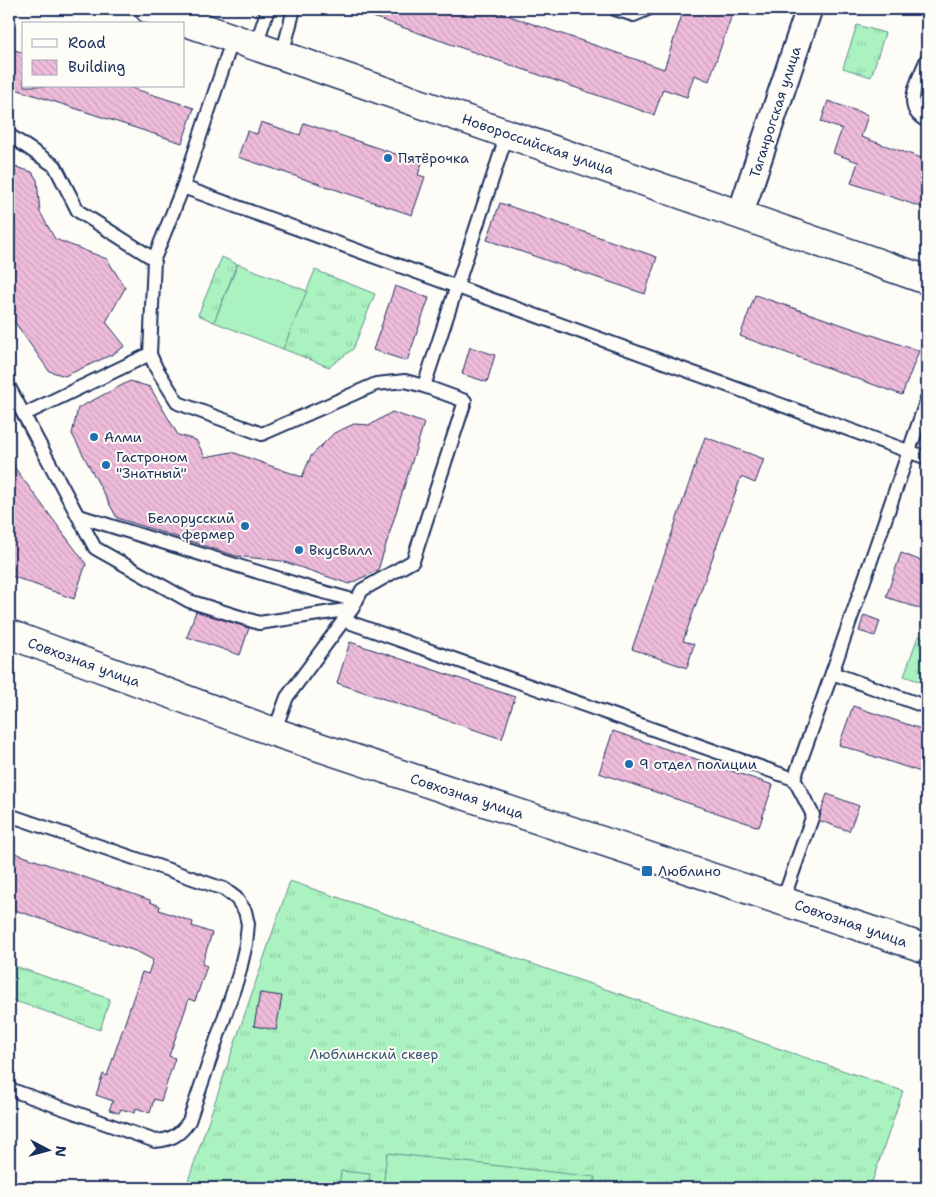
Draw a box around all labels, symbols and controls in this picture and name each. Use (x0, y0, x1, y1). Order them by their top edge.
legend (22, 22, 185, 88)
text: Road (68, 33, 106, 53)
street label: Таганрогская улица (745, 44, 805, 180)
text: Building (68, 57, 125, 77)
street label: Новороссийская улица (459, 109, 617, 179)
place label: Пятёрочка (398, 149, 469, 167)
marker: Пятёрочка (382, 152, 394, 164)
place label: Алми (104, 428, 142, 446)
marker: Алми (88, 431, 100, 443)
place label: Гастроном "Знатный" (116, 448, 188, 482)
marker: Гастроном "Знатный" (100, 459, 112, 471)
place label: Белорусский фермер (147, 509, 235, 543)
marker: Белорусский фермер (239, 520, 251, 532)
place label: ВкусВилл (309, 541, 372, 559)
marker: ВкусВилл (293, 544, 305, 556)
street label: Совхозная улица (25, 633, 143, 691)
place label: 9 отдел полиции (639, 755, 757, 773)
marker: 9 отдел полиции (623, 758, 635, 770)
street label: Совхозная улица (408, 769, 526, 823)
place label: Люблино (658, 862, 721, 880)
marker: Люблино (640, 864, 654, 878)
street label: Совхозная улица (792, 895, 910, 951)
park label: Люблинский сквер (310, 1045, 439, 1063)
north arrow (22, 1124, 72, 1174)
text: N (51, 1145, 70, 1158)

